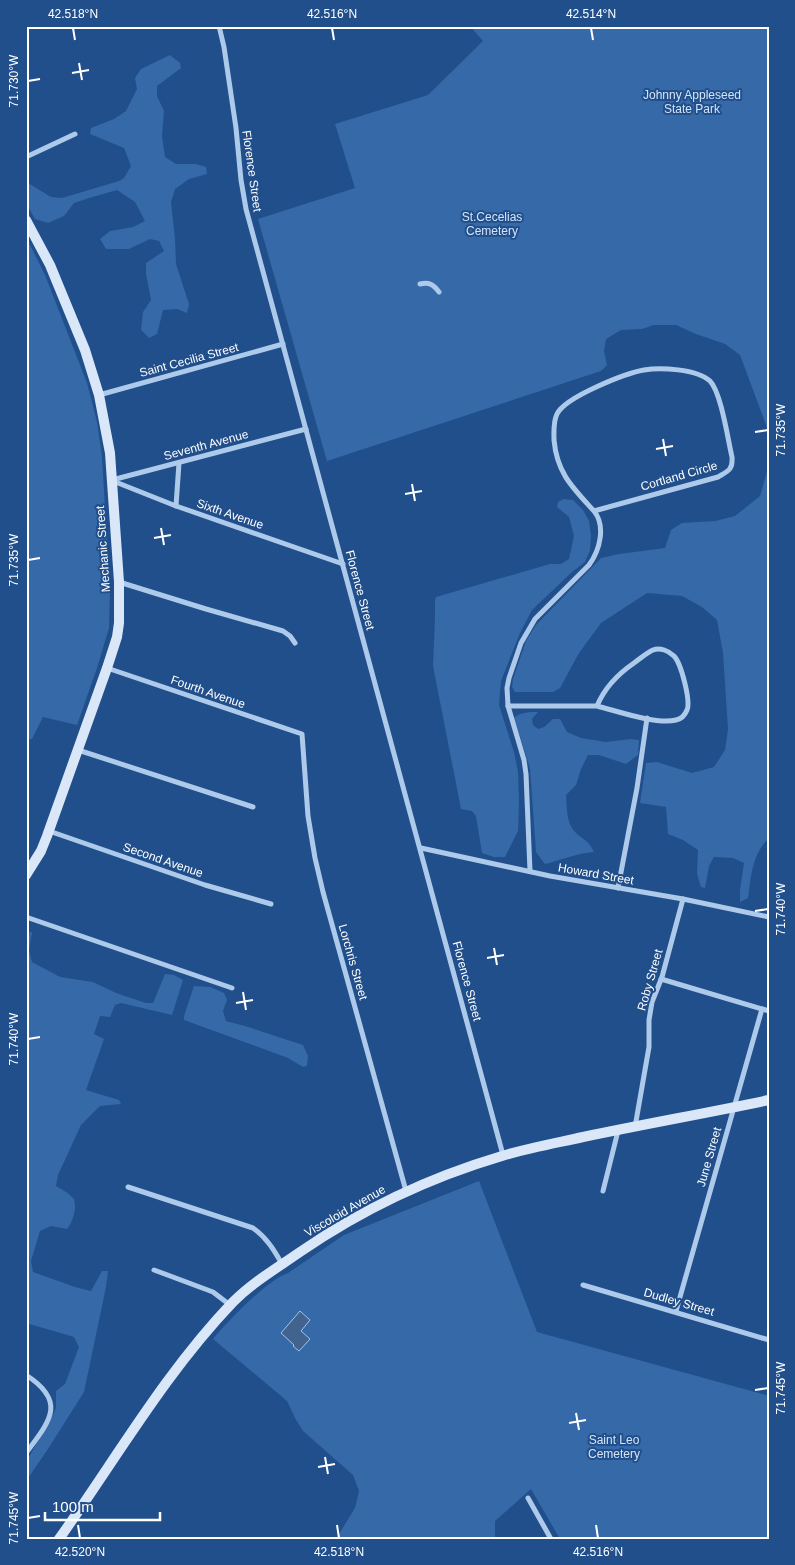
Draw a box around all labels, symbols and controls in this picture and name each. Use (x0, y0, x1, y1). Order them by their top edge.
text: 42.518°N (48, 7, 98, 21)
text: 42.516°N (307, 7, 357, 21)
text: 42.514°N (566, 7, 616, 21)
text: 71.730°W (7, 54, 21, 107)
park label: Johnny Appleseed State Park (643, 88, 741, 116)
street label: Florence Street (239, 129, 265, 213)
park label: St.Cecelias Cemetery (462, 210, 522, 238)
street label: Saint Cecilia Street (138, 340, 241, 380)
text: 71.735°W (774, 403, 788, 456)
street label: Seventh Avenue (162, 427, 250, 463)
street label: Cortland Circle (639, 458, 719, 494)
street label: Sixth Avenue (195, 496, 266, 532)
street label: Mechanic Street (93, 505, 113, 593)
text: 71.735°W (7, 533, 21, 586)
street label: Florence Street (343, 549, 378, 632)
street label: Fourth Avenue (169, 673, 247, 711)
street label: Second Avenue (121, 840, 205, 880)
street label: Howard Street (557, 860, 636, 888)
text: 71.740°W (774, 882, 788, 935)
street label: Lorchris Street (336, 923, 371, 1002)
street label: Florence Street (450, 940, 485, 1023)
street label: Roby Street (635, 947, 666, 1012)
text: 71.740°W (7, 1012, 21, 1065)
street label: June Street (694, 1125, 724, 1188)
street label: Viscoloid Avenue (302, 1182, 388, 1240)
street label: Dudley Street (642, 1285, 717, 1319)
text: 71.745°W (774, 1361, 788, 1414)
park label: Saint Leo Cemetery (588, 1433, 640, 1461)
scale bar (45, 1490, 160, 1522)
text: 71.745°W (7, 1491, 21, 1544)
text: 100 m (52, 1498, 94, 1515)
text: 42.520°N (55, 1545, 105, 1559)
text: 42.518°N (314, 1545, 364, 1559)
text: 42.516°N (573, 1545, 623, 1559)

